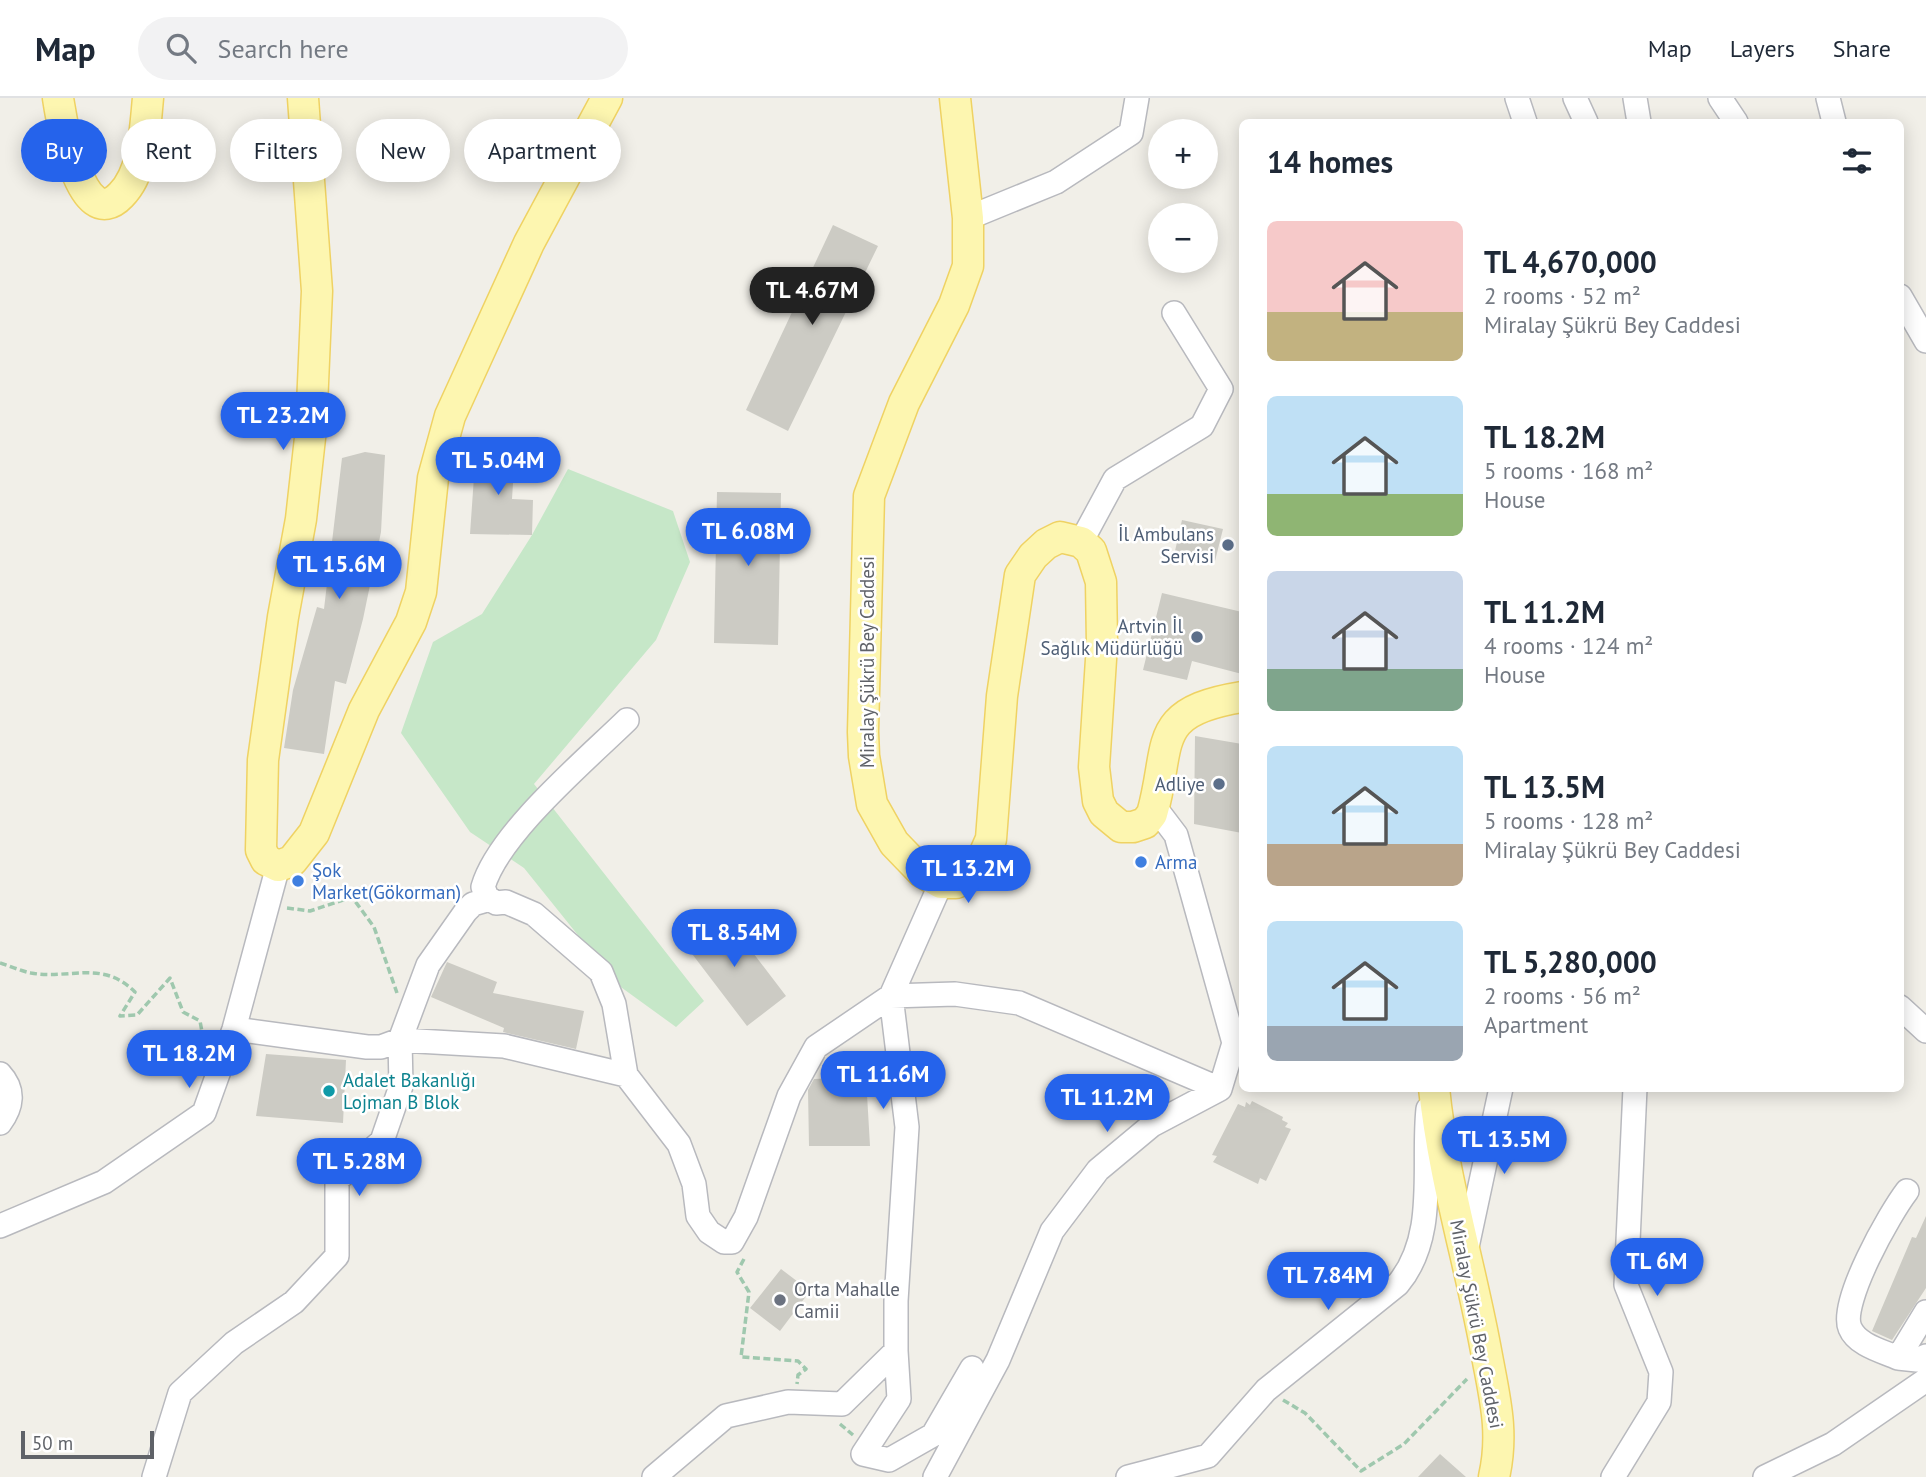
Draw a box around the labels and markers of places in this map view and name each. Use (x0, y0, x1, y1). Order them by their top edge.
pin: TL 4.67M (740, 268, 884, 327)
pin: TL 23.2M (211, 392, 355, 452)
pin: TL 5.04M (426, 438, 570, 497)
pin: TL 6.08M (676, 508, 820, 568)
place label: İl Ambulans Servisi (1118, 522, 1214, 568)
marker: İl Ambulans Servisi (1220, 537, 1236, 553)
pin: TL 15.6M (267, 542, 411, 601)
place label: Artvin İl Sağlık Müdürlüğü (1041, 614, 1183, 660)
marker: Artvin İl Sağlık Müdürlüğü (1189, 629, 1205, 645)
place label: Adliye (1155, 772, 1205, 796)
marker: Adliye (1211, 776, 1227, 792)
pin: TL 13.2M (896, 846, 1040, 905)
place label: Arma (1155, 850, 1197, 874)
marker: Arma (1133, 854, 1149, 870)
place label: Şok Market(Gökorman) (312, 858, 461, 904)
marker: Şok Market(Gökorman) (290, 873, 306, 889)
pin: TL 8.54M (662, 910, 806, 969)
pin: TL 18.2M (117, 1030, 261, 1090)
pin: TL 11.6M (811, 1052, 955, 1111)
place label: Adalet Bakanlığı Lojman B Blok (343, 1068, 476, 1114)
pin: TL 11.2M (1035, 1074, 1179, 1134)
marker: Adalet Bakanlığı Lojman B Blok (321, 1083, 337, 1099)
pin: TL 13.5M (1432, 1116, 1576, 1176)
pin: TL 5.28M (287, 1138, 431, 1198)
pin: TL 6M (1608, 1238, 1706, 1298)
pin: TL 7.84M (1256, 1252, 1400, 1312)
place label: Orta Mahalle Camii (794, 1277, 900, 1323)
marker: Orta Mahalle Camii (772, 1292, 788, 1308)

